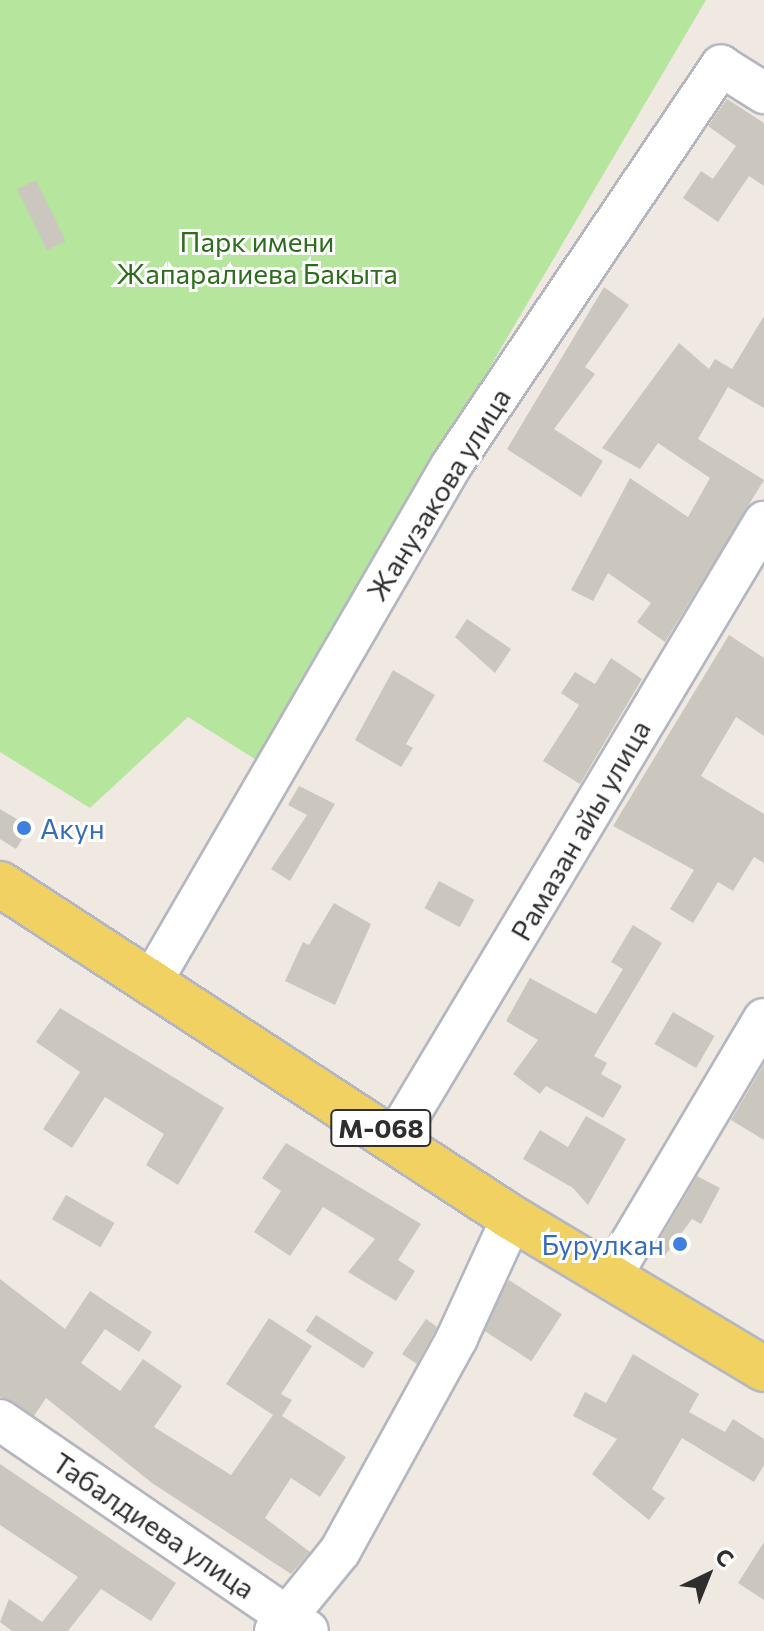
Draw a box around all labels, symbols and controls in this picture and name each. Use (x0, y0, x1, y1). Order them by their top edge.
park label: Парк имени Жапаралиева Бакыта (116, 224, 398, 290)
street label: Жанузакова улица (359, 382, 517, 606)
street label: Рамазан айы улица (503, 714, 657, 946)
place label: Акун (40, 811, 105, 845)
marker: Акун (15, 819, 33, 837)
road number: М-068 (329, 1106, 433, 1150)
place label: Бурулкан (541, 1227, 664, 1261)
marker: Бурулкан (671, 1235, 689, 1253)
street label: Табалдиева улица (47, 1445, 261, 1605)
north arrow (668, 1535, 748, 1615)
text: С (710, 1542, 739, 1572)

